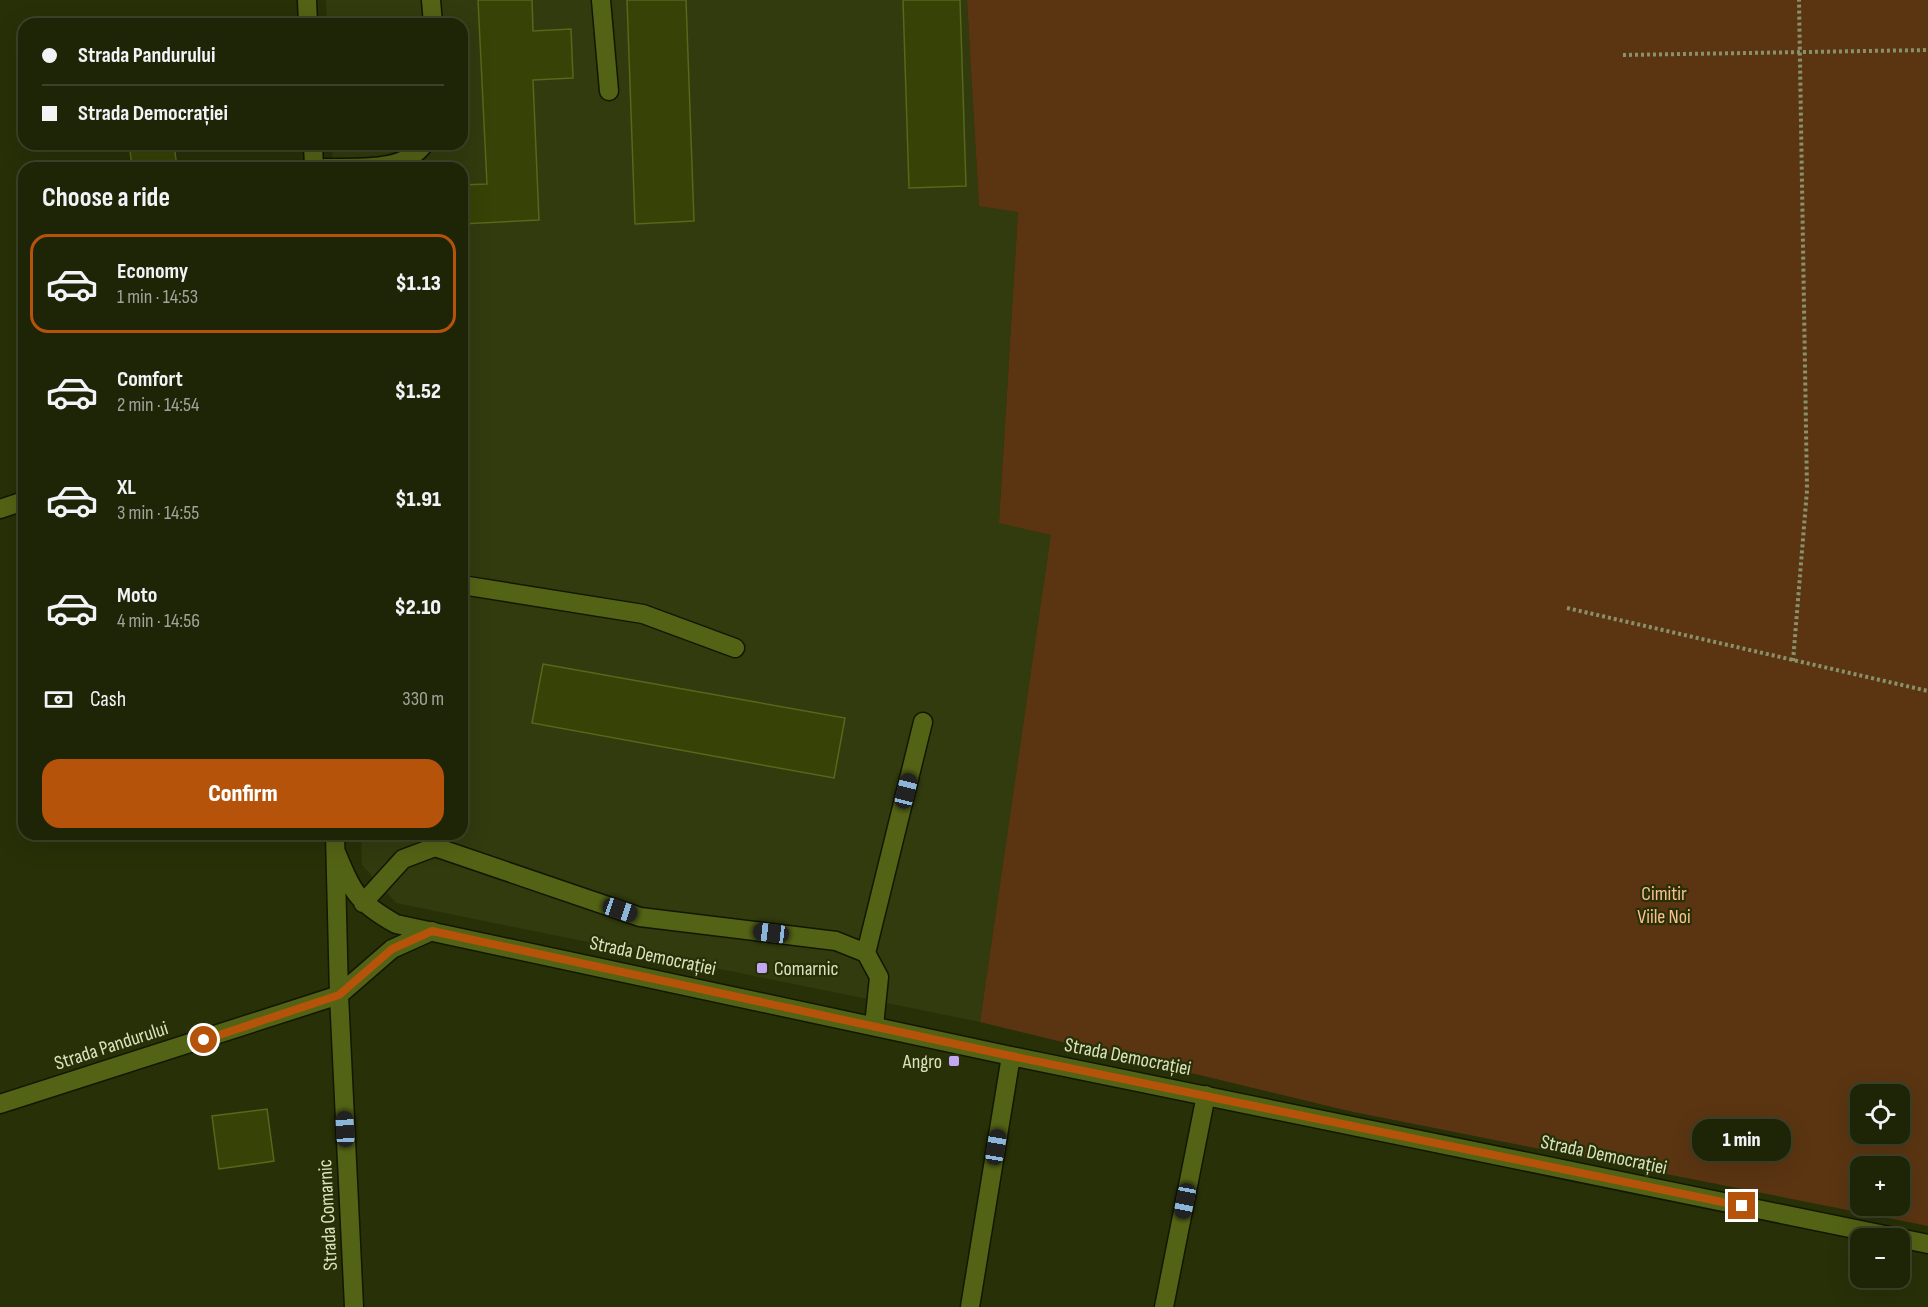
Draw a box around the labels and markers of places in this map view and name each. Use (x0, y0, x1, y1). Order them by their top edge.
place label: Comarnic (774, 957, 838, 981)
marker: Comarnic (755, 961, 769, 975)
place label: Angro (902, 1050, 942, 1074)
marker: Angro (947, 1054, 961, 1068)

